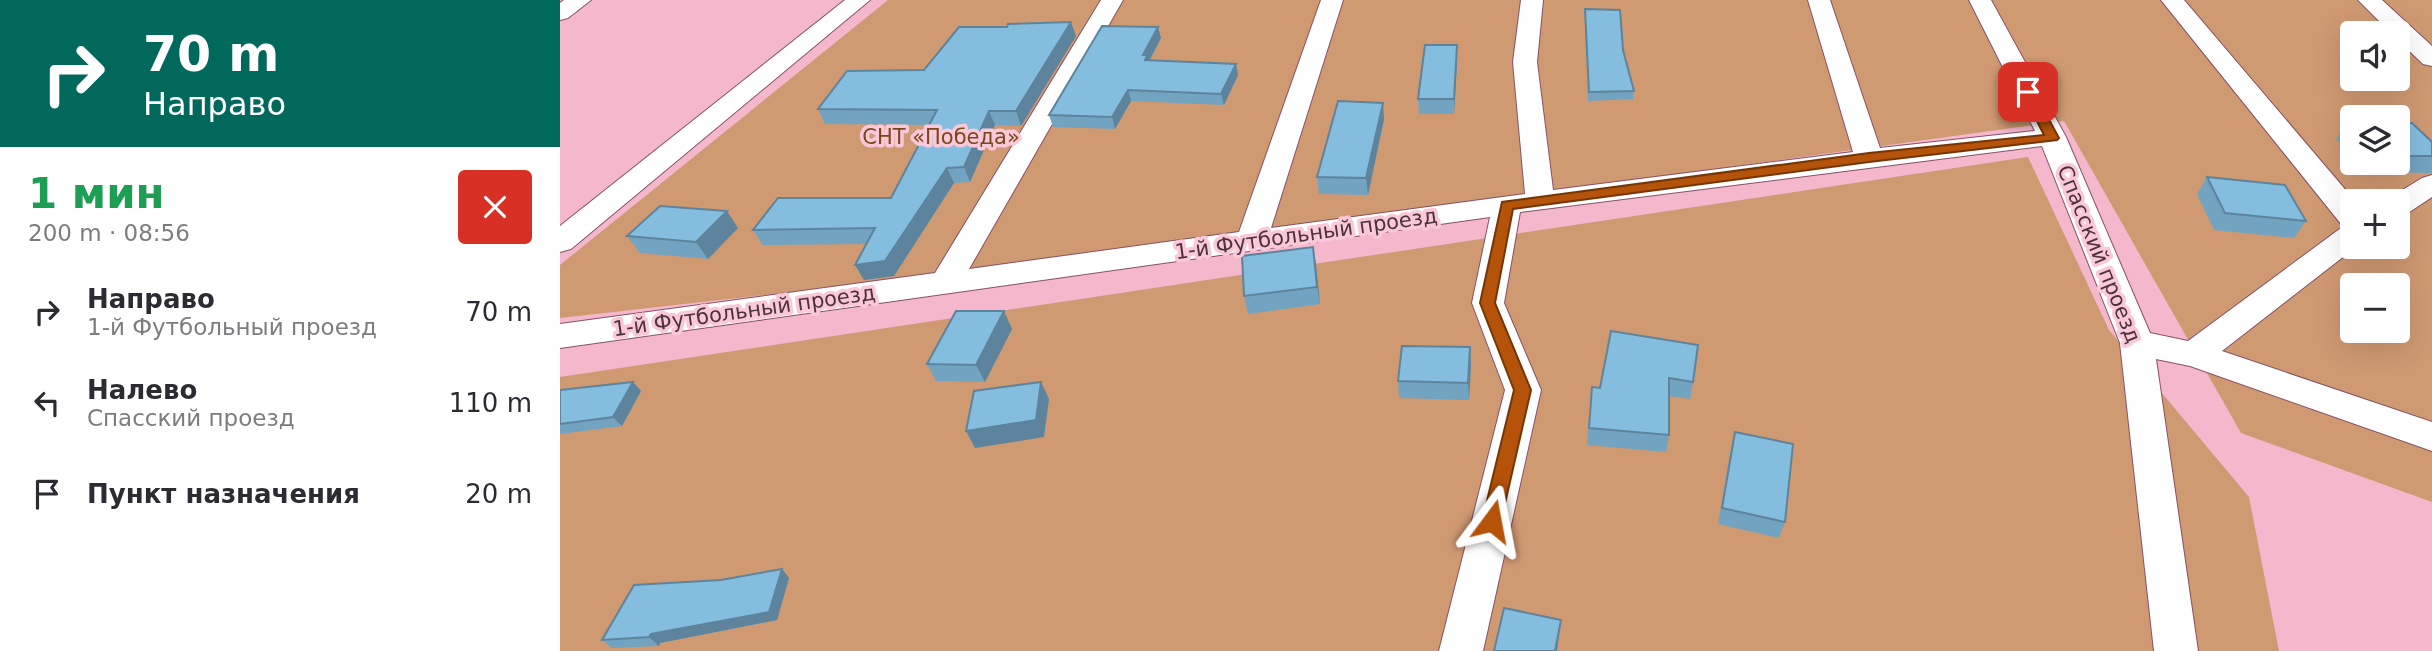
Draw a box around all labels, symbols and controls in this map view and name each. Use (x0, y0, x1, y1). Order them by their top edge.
map controls (2340, 21, 2410, 343)
button: sound (2340, 21, 2410, 91)
text: 70 m (143, 26, 279, 83)
icon: right (28, 28, 119, 119)
pin (1998, 62, 2058, 122)
icon: arrive (2009, 73, 2047, 111)
text: Направо (143, 85, 286, 123)
button: layers (2340, 105, 2410, 175)
park label: СНТ «Победа» (862, 125, 1020, 149)
street label: Спасский проезд (2052, 162, 2146, 346)
text: 1 мин (28, 169, 165, 218)
button: close (458, 170, 532, 244)
button: + (2340, 189, 2410, 259)
street label: 1-й Футбольный проезд (1173, 204, 1439, 264)
text: 200 m · 08:56 (28, 220, 190, 246)
button: − (2340, 273, 2410, 343)
street label: 1-й Футбольный проезд (611, 281, 877, 341)
text: Направо (87, 284, 215, 314)
icon: right (28, 293, 66, 331)
text: 70 m (465, 297, 532, 327)
text: 1-й Футбольный проезд (87, 314, 377, 340)
text: Налево (87, 375, 197, 405)
icon: left (28, 384, 66, 422)
text: 110 m (449, 388, 532, 418)
text: Спасский проезд (87, 405, 295, 431)
icon: arrive (28, 475, 66, 513)
text: Пункт назначения (87, 479, 360, 509)
text: 20 m (465, 479, 532, 509)
position arrow (1455, 484, 1529, 558)

